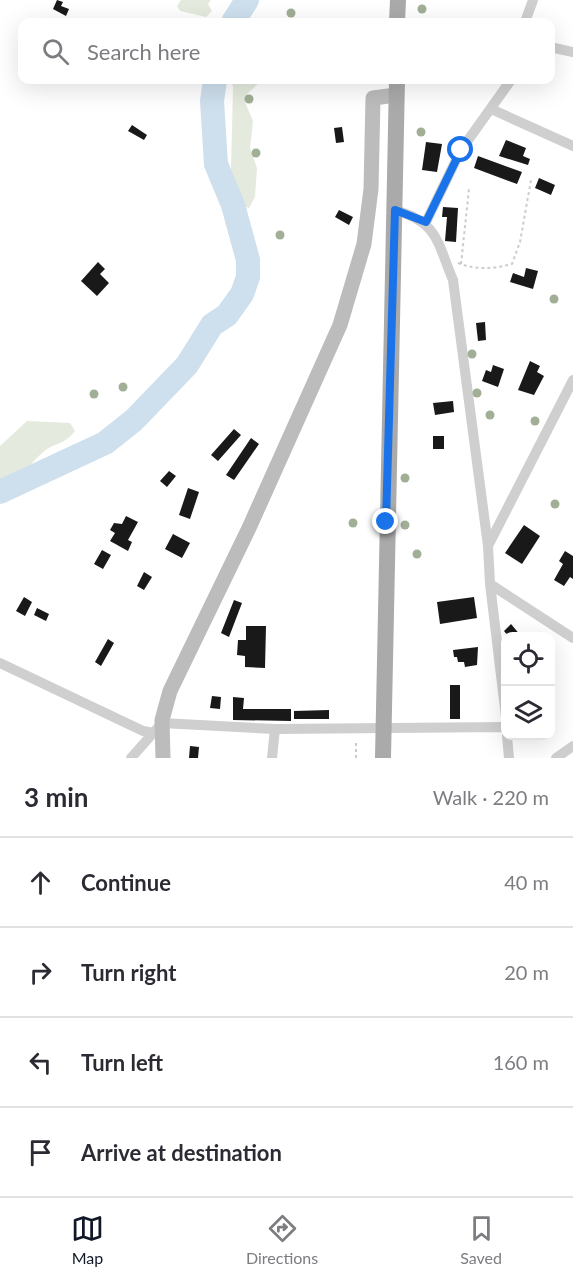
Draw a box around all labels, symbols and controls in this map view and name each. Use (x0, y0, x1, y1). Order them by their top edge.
search box (18, 18, 555, 84)
icon: search (39, 35, 72, 68)
text: Search here (87, 38, 200, 65)
route start (447, 136, 473, 162)
route end (372, 508, 398, 534)
map controls (501, 632, 555, 740)
button: locate (501, 632, 555, 686)
button: layers (501, 686, 555, 740)
text: 3 min (24, 781, 88, 813)
text: Walk · 220 m (433, 785, 549, 809)
icon: ahead (24, 866, 57, 899)
text: Continue (81, 869, 171, 896)
text: 40 m (504, 870, 549, 894)
icon: right (24, 956, 57, 989)
text: Turn right (81, 959, 176, 986)
text: 20 m (504, 960, 549, 984)
icon: left (24, 1046, 57, 1079)
text: Turn left (81, 1049, 163, 1076)
text: 160 m (493, 1050, 549, 1074)
icon: arrive (24, 1136, 57, 1169)
text: Arrive at destination (81, 1139, 282, 1166)
tab: Map (71, 1212, 104, 1267)
tab: Directions (246, 1212, 318, 1267)
tab: Saved (460, 1212, 502, 1267)

